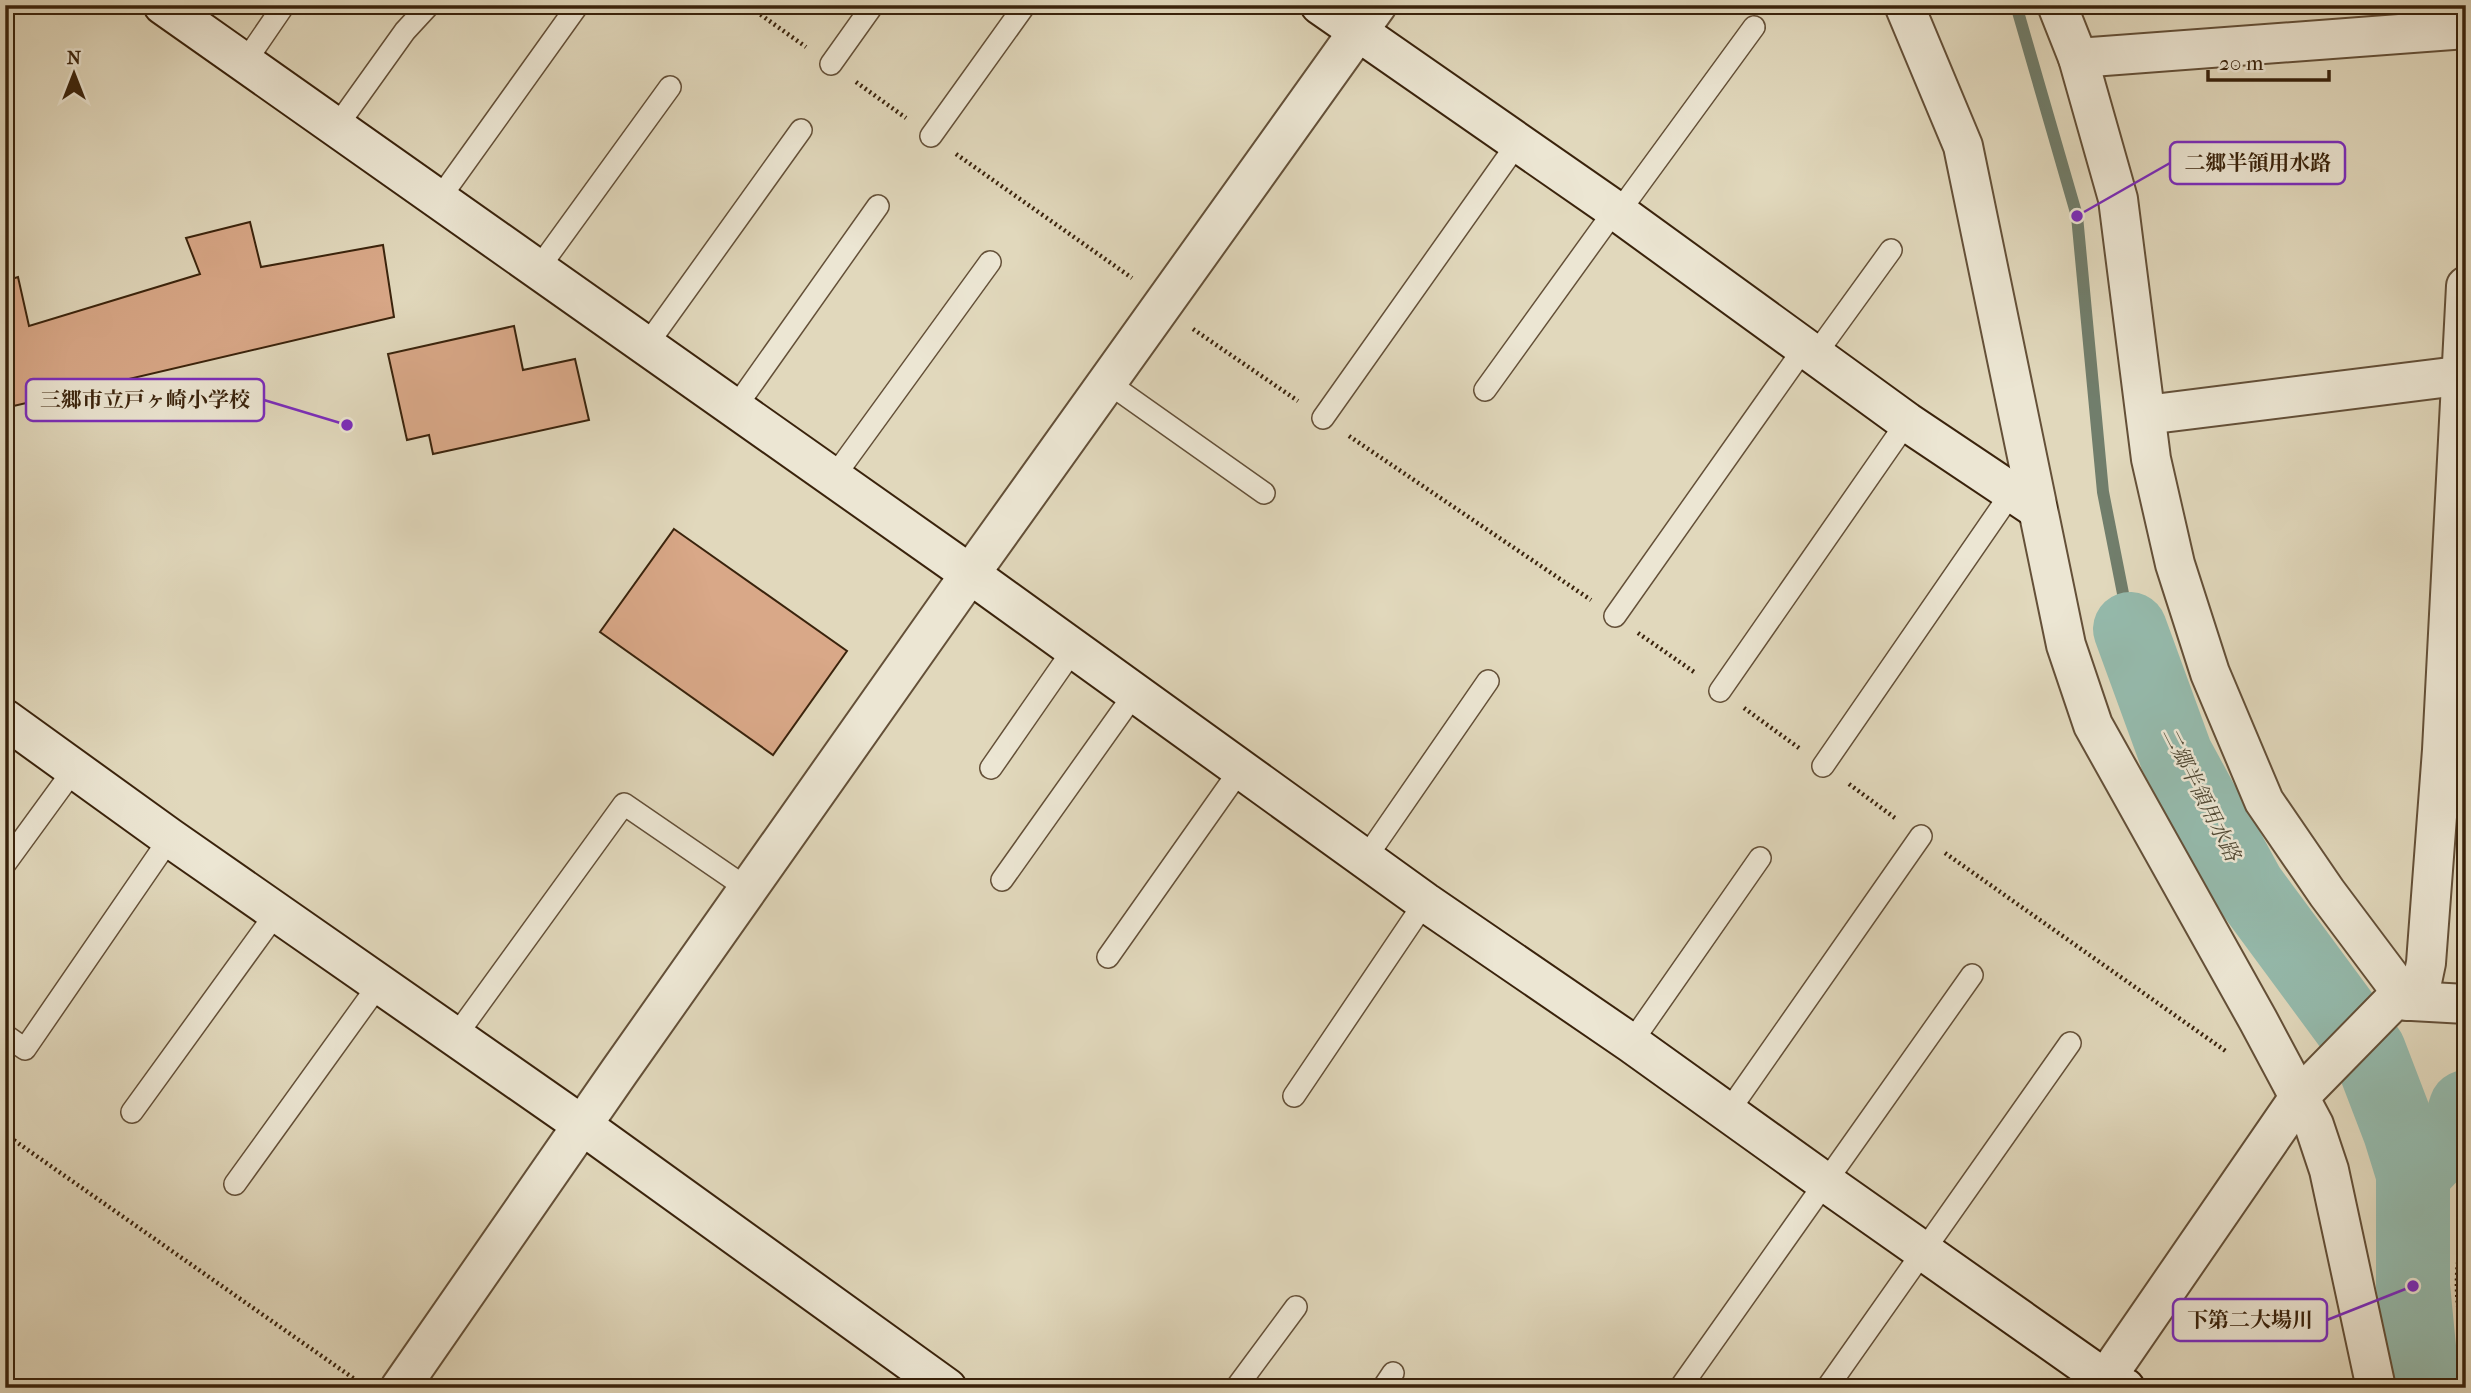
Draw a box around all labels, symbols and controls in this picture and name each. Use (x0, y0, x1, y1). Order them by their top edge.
north arrow (38, 38, 108, 108)
scale bar (2208, 38, 2329, 82)
text: N (67, 47, 82, 69)
text: 20 m (2219, 51, 2264, 75)
callout: 二郷半領用水路 (2170, 142, 2345, 184)
text: 二郷半領用水路 (2185, 151, 2332, 175)
callout: 三郷市立戸ヶ崎小学校 (26, 379, 264, 421)
text: 三郷市立戸ヶ崎小学校 (40, 388, 250, 412)
water label: 二郷半領用水路 (2157, 723, 2246, 867)
callout: 下第二大場川 (2173, 1299, 2327, 1341)
text: 下第二大場川 (2187, 1308, 2313, 1332)

